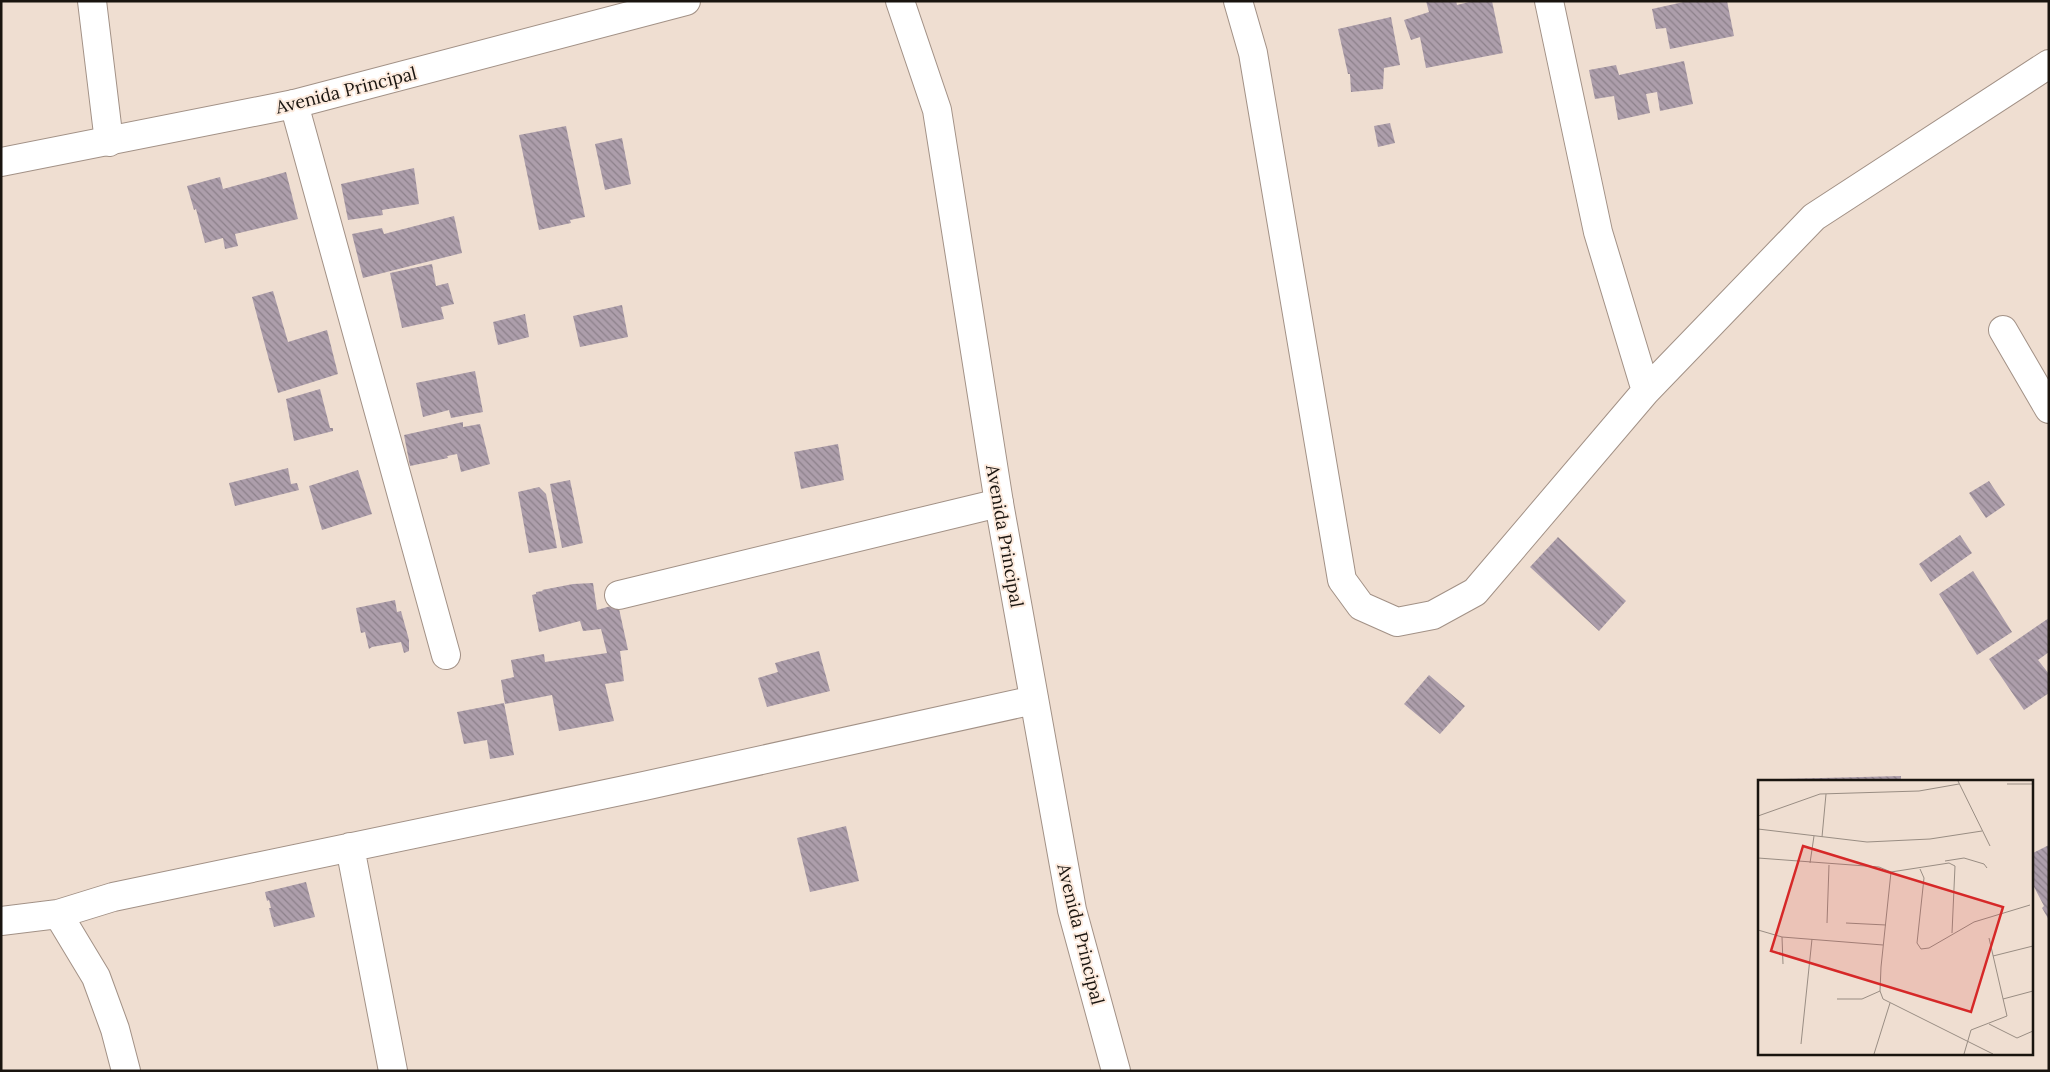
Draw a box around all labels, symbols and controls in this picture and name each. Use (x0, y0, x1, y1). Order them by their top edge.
street label: Avenida Principal (272, 61, 419, 119)
street label: Avenida Principal (981, 462, 1029, 609)
inset map (1758, 780, 2032, 1054)
street label: Avenida Principal (1052, 860, 1110, 1007)

